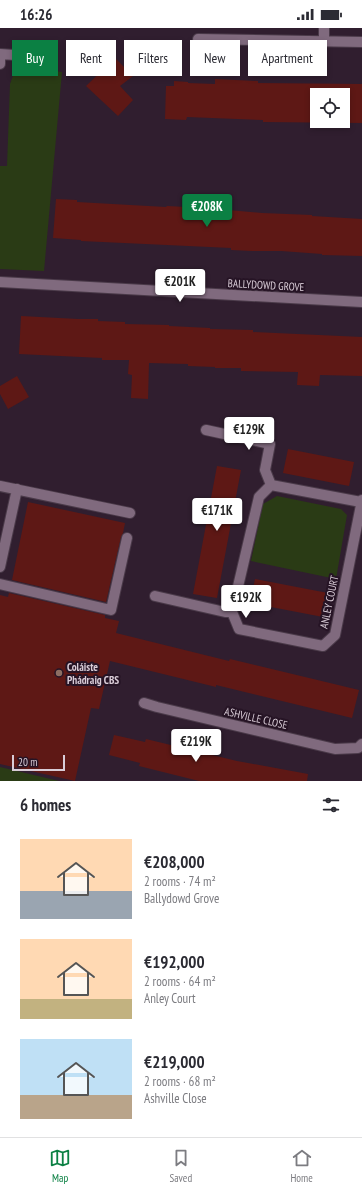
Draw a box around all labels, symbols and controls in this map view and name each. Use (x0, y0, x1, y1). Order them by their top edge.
text: 16:26 (20, 5, 52, 24)
chip: Buy (12, 40, 58, 76)
chip: Rent (66, 40, 116, 76)
chip: Filters (124, 40, 182, 76)
chip: New (190, 40, 240, 76)
chip: Apartment (248, 40, 327, 76)
map controls (310, 88, 350, 128)
button: locate (310, 88, 350, 128)
pin: €208K (179, 194, 235, 228)
text: €208K (191, 198, 223, 215)
pin: €201K (152, 269, 208, 303)
text: €201K (164, 273, 196, 290)
street label: BALLYDOWD GROVE (227, 276, 305, 294)
pin: €129K (221, 417, 277, 451)
text: €129K (233, 421, 265, 438)
pin: €171K (189, 498, 245, 532)
text: €171K (201, 502, 233, 519)
street label: ANLEY COURT (317, 574, 341, 630)
pin: €192K (218, 585, 274, 619)
text: €192K (230, 589, 262, 606)
place label: Coláiste Phádraig CBS (67, 660, 119, 687)
marker: Coláiste Phádraig CBS (54, 668, 64, 678)
street label: ASHVILLE CLOSE (223, 704, 289, 732)
pin: €219K (168, 729, 224, 763)
text: €219K (180, 733, 212, 750)
scale bar (12, 753, 65, 772)
text: 20 m (18, 755, 37, 769)
text: 6 homes (20, 794, 71, 816)
icon: filters (320, 794, 342, 816)
text: €208,000 (144, 851, 205, 873)
icon: home (52, 855, 100, 903)
text: 2 rooms · 74 m² (144, 873, 216, 890)
text: Ballydowd Grove (144, 890, 219, 907)
text: €192,000 (144, 951, 205, 973)
icon: home (52, 955, 100, 1003)
text: 2 rooms · 64 m² (144, 973, 216, 990)
text: Anley Court (144, 990, 196, 1007)
text: €219,000 (144, 1051, 205, 1073)
icon: home (52, 1055, 100, 1103)
text: 2 rooms · 68 m² (144, 1073, 216, 1090)
text: Ashville Close (144, 1090, 207, 1107)
tab: Map (49, 1147, 71, 1185)
tab: Saved (169, 1147, 192, 1185)
tab: Home (290, 1147, 313, 1185)

